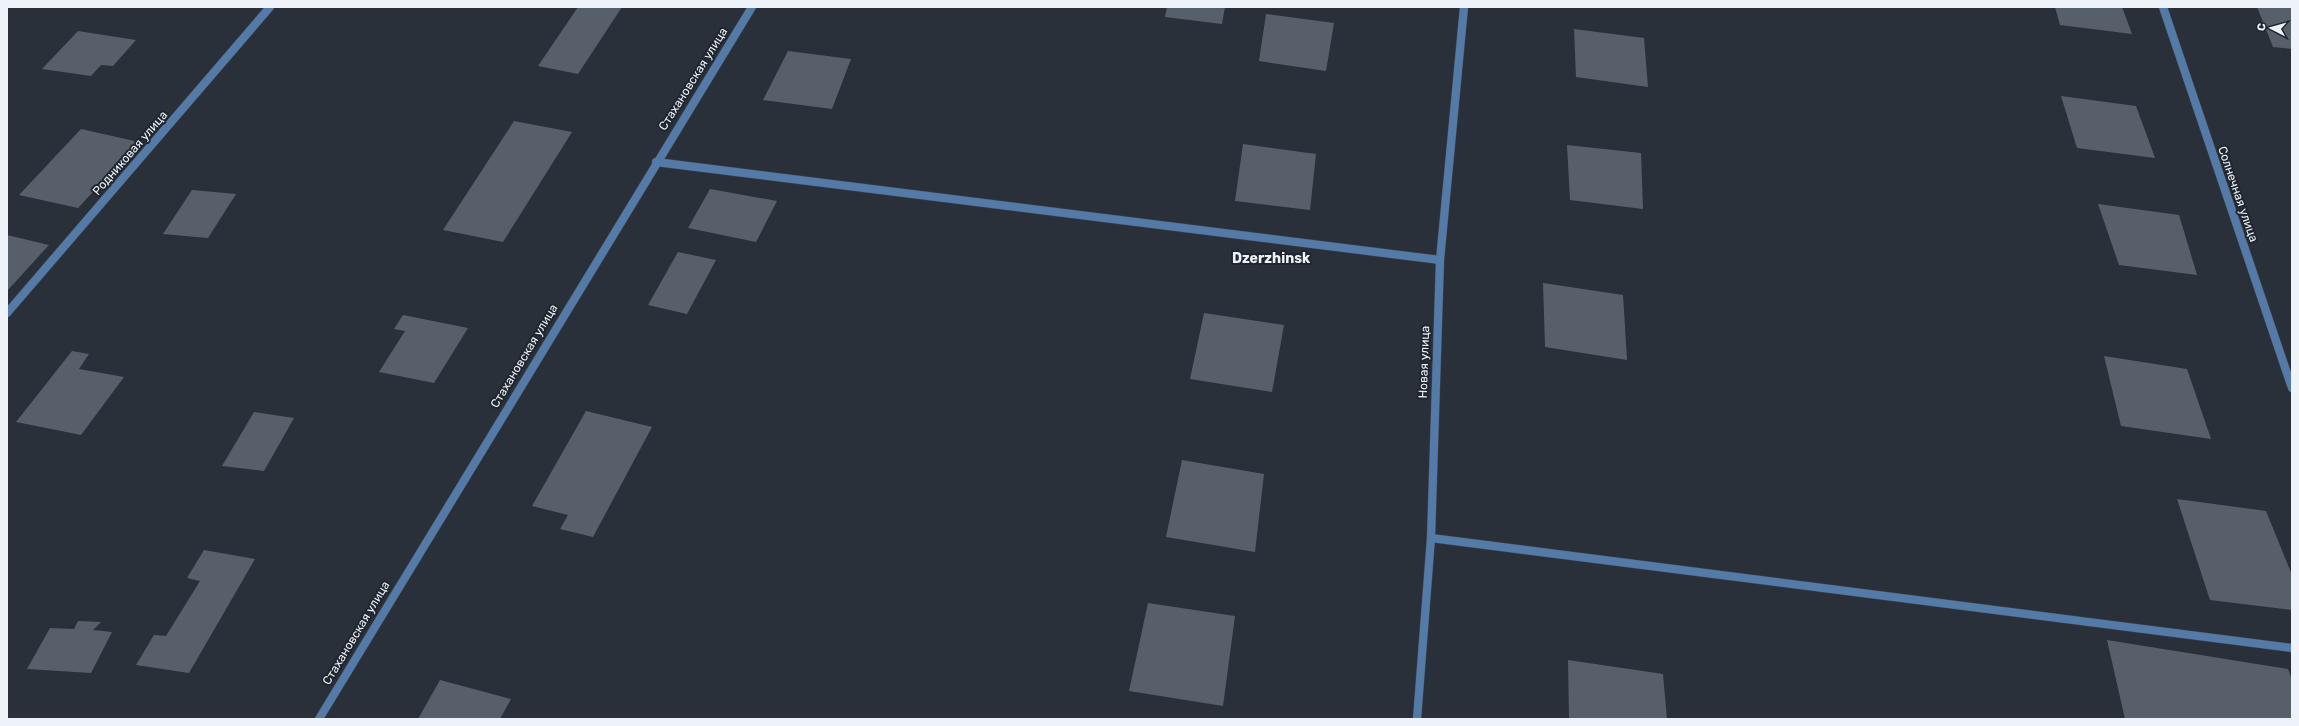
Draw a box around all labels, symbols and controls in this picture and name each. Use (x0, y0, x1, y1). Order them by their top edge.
north arrow (2251, 8, 2291, 48)
text: С (2255, 22, 2268, 32)
street label: Стахановская улица (656, 25, 730, 133)
street label: Родниковая улица (90, 108, 170, 198)
street label: Солнечная улица (2215, 144, 2261, 244)
district label: Dzerzhinsk (1232, 250, 1311, 267)
street label: Стахановская улица (487, 302, 561, 410)
street label: Новая улица (1416, 325, 1432, 399)
street label: Стахановская улица (319, 579, 393, 687)

